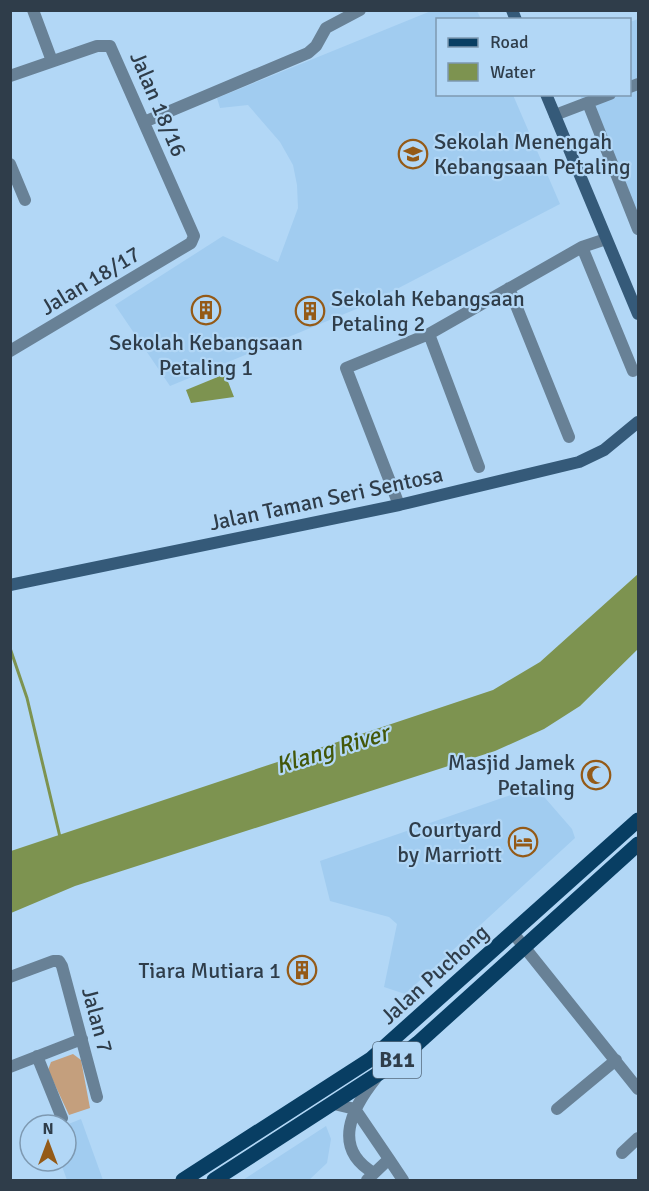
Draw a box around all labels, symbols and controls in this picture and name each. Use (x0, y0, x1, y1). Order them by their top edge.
legend (436, 18, 631, 96)
text: Road (490, 31, 529, 53)
street label: Jalan 18/16 (124, 47, 193, 161)
text: Water (490, 61, 536, 83)
place label: Sekolah Menengah Kebangsaan Petaling (434, 128, 631, 180)
school or university icon: Sekolah Menengah Kebangsaan Petaling (397, 138, 429, 170)
street label: Jalan 18/17 (35, 240, 145, 321)
place label: Sekolah Kebangsaan Petaling 2 (331, 285, 525, 337)
building icon: Sekolah Kebangsaan Petaling 1 (190, 294, 222, 326)
building icon: Sekolah Kebangsaan Petaling 2 (294, 295, 326, 327)
place label: Sekolah Kebangsaan Petaling 1 (109, 329, 303, 381)
street label: Jalan Taman Seri Sentosa (207, 461, 445, 536)
water label: Klang River (272, 717, 395, 780)
place label: Masjid Jamek Petaling (448, 749, 575, 801)
mosque icon: Masjid Jamek Petaling (580, 759, 612, 791)
place label: Courtyard by Marriott (397, 816, 502, 868)
hotel icon: Courtyard by Marriott (507, 826, 539, 858)
street label: Jalan Puchong (375, 919, 494, 1030)
building icon: Tiara Mutiara 1 (286, 954, 318, 986)
place label: Tiara Mutiara 1 (139, 957, 281, 984)
street label: Jalan 7 (76, 984, 119, 1056)
road number: B11 (373, 1042, 421, 1078)
north arrow (18, 1113, 78, 1173)
text: N (42, 1119, 54, 1139)

